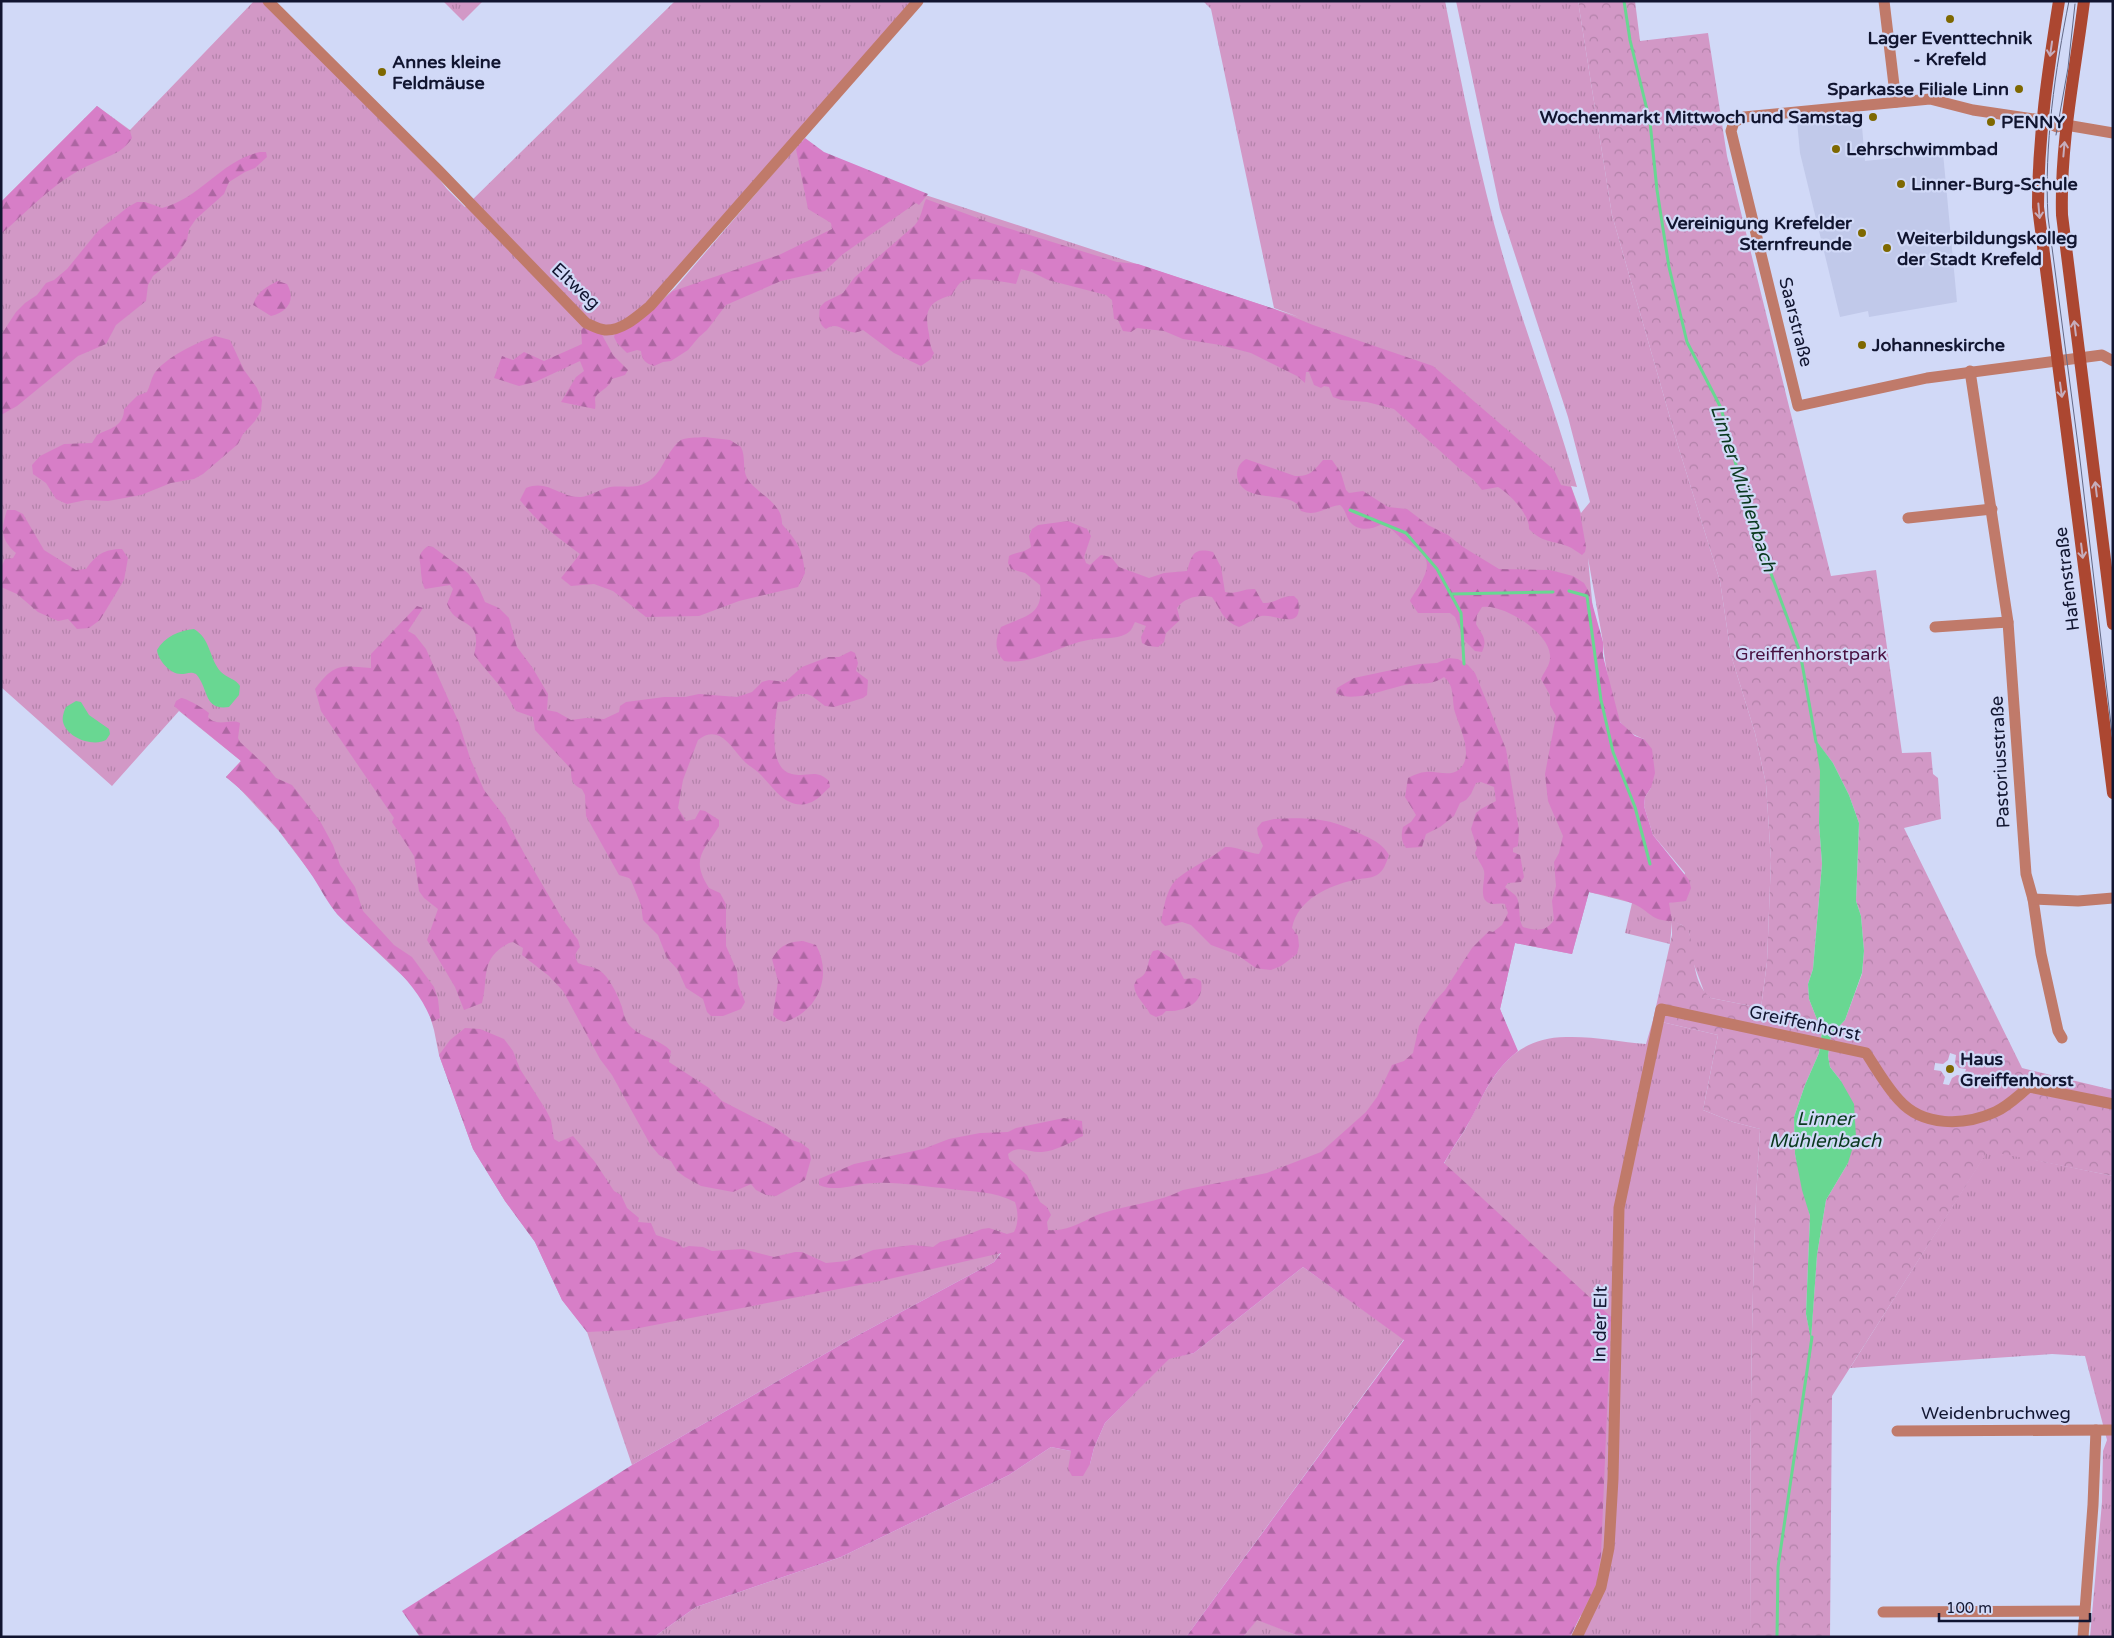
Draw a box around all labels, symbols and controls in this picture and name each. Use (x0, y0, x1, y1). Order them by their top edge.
marker: Lager Eventtechnik - Krefeld (1944, 13, 1956, 25)
place label: Lager Eventtechnik - Krefeld (1868, 27, 2033, 70)
one-way arrow (2046, 41, 2056, 57)
place label: Annes kleine Feldmäuse (392, 51, 501, 94)
marker: Annes kleine Feldmäuse (376, 66, 388, 78)
place label: Sparkasse Filiale Linn (1827, 78, 2009, 100)
marker: Sparkasse Filiale Linn (2013, 83, 2025, 95)
place label: Wochenmarkt Mittwoch und Samstag (1540, 106, 1863, 128)
marker: Wochenmarkt Mittwoch und Samstag (1867, 111, 1879, 123)
place label: PENNY (2001, 111, 2065, 133)
marker: PENNY (1985, 116, 1997, 128)
place label: Lehrschwimmbad (1846, 138, 1998, 160)
one-way arrow (2060, 141, 2069, 157)
marker: Lehrschwimmbad (1830, 143, 1842, 155)
place label: Linner-Burg-Schule (1911, 173, 2078, 195)
marker: Linner-Burg-Schule (1895, 178, 1907, 190)
one-way arrow (2034, 203, 2044, 219)
place label: Vereinigung Krefelder Sternfreunde (1666, 212, 1853, 255)
marker: Vereinigung Krefelder Sternfreunde (1856, 227, 1868, 239)
place label: Weiterbildungskolleg der Stadt Krefeld (1897, 227, 2078, 270)
marker: Weiterbildungskolleg der Stadt Krefeld (1881, 242, 1893, 254)
street label: Eltweg (547, 258, 605, 314)
street label: Saarstraße (1774, 275, 1818, 369)
one-way arrow (2070, 320, 2080, 336)
place label: Johanneskirche (1871, 334, 2005, 356)
marker: Johanneskirche (1856, 339, 1868, 351)
one-way arrow (2056, 381, 2066, 397)
water label: Linner Mühlenbach (1706, 402, 1781, 575)
one-way arrow (2090, 481, 2100, 497)
street label: Hafenstraße (2050, 526, 2084, 632)
one-way arrow (2077, 543, 2087, 559)
park label: Greiffenhorstpark (1735, 643, 1887, 665)
street label: Pastoriusstraße (1986, 695, 2014, 829)
street label: Greiffenhorst (1747, 1000, 1863, 1046)
place label: Haus Greiffenhorst (1960, 1048, 2074, 1091)
marker: Haus Greiffenhorst (1944, 1063, 1956, 1075)
water label: Linner Mühlenbach (1769, 1108, 1882, 1152)
street label: In der Elt (1588, 1285, 1612, 1362)
street label: Weidenbruchweg (1921, 1402, 2071, 1424)
scale bar (1939, 1590, 2090, 1622)
text: 100 m (1946, 1599, 1992, 1617)

